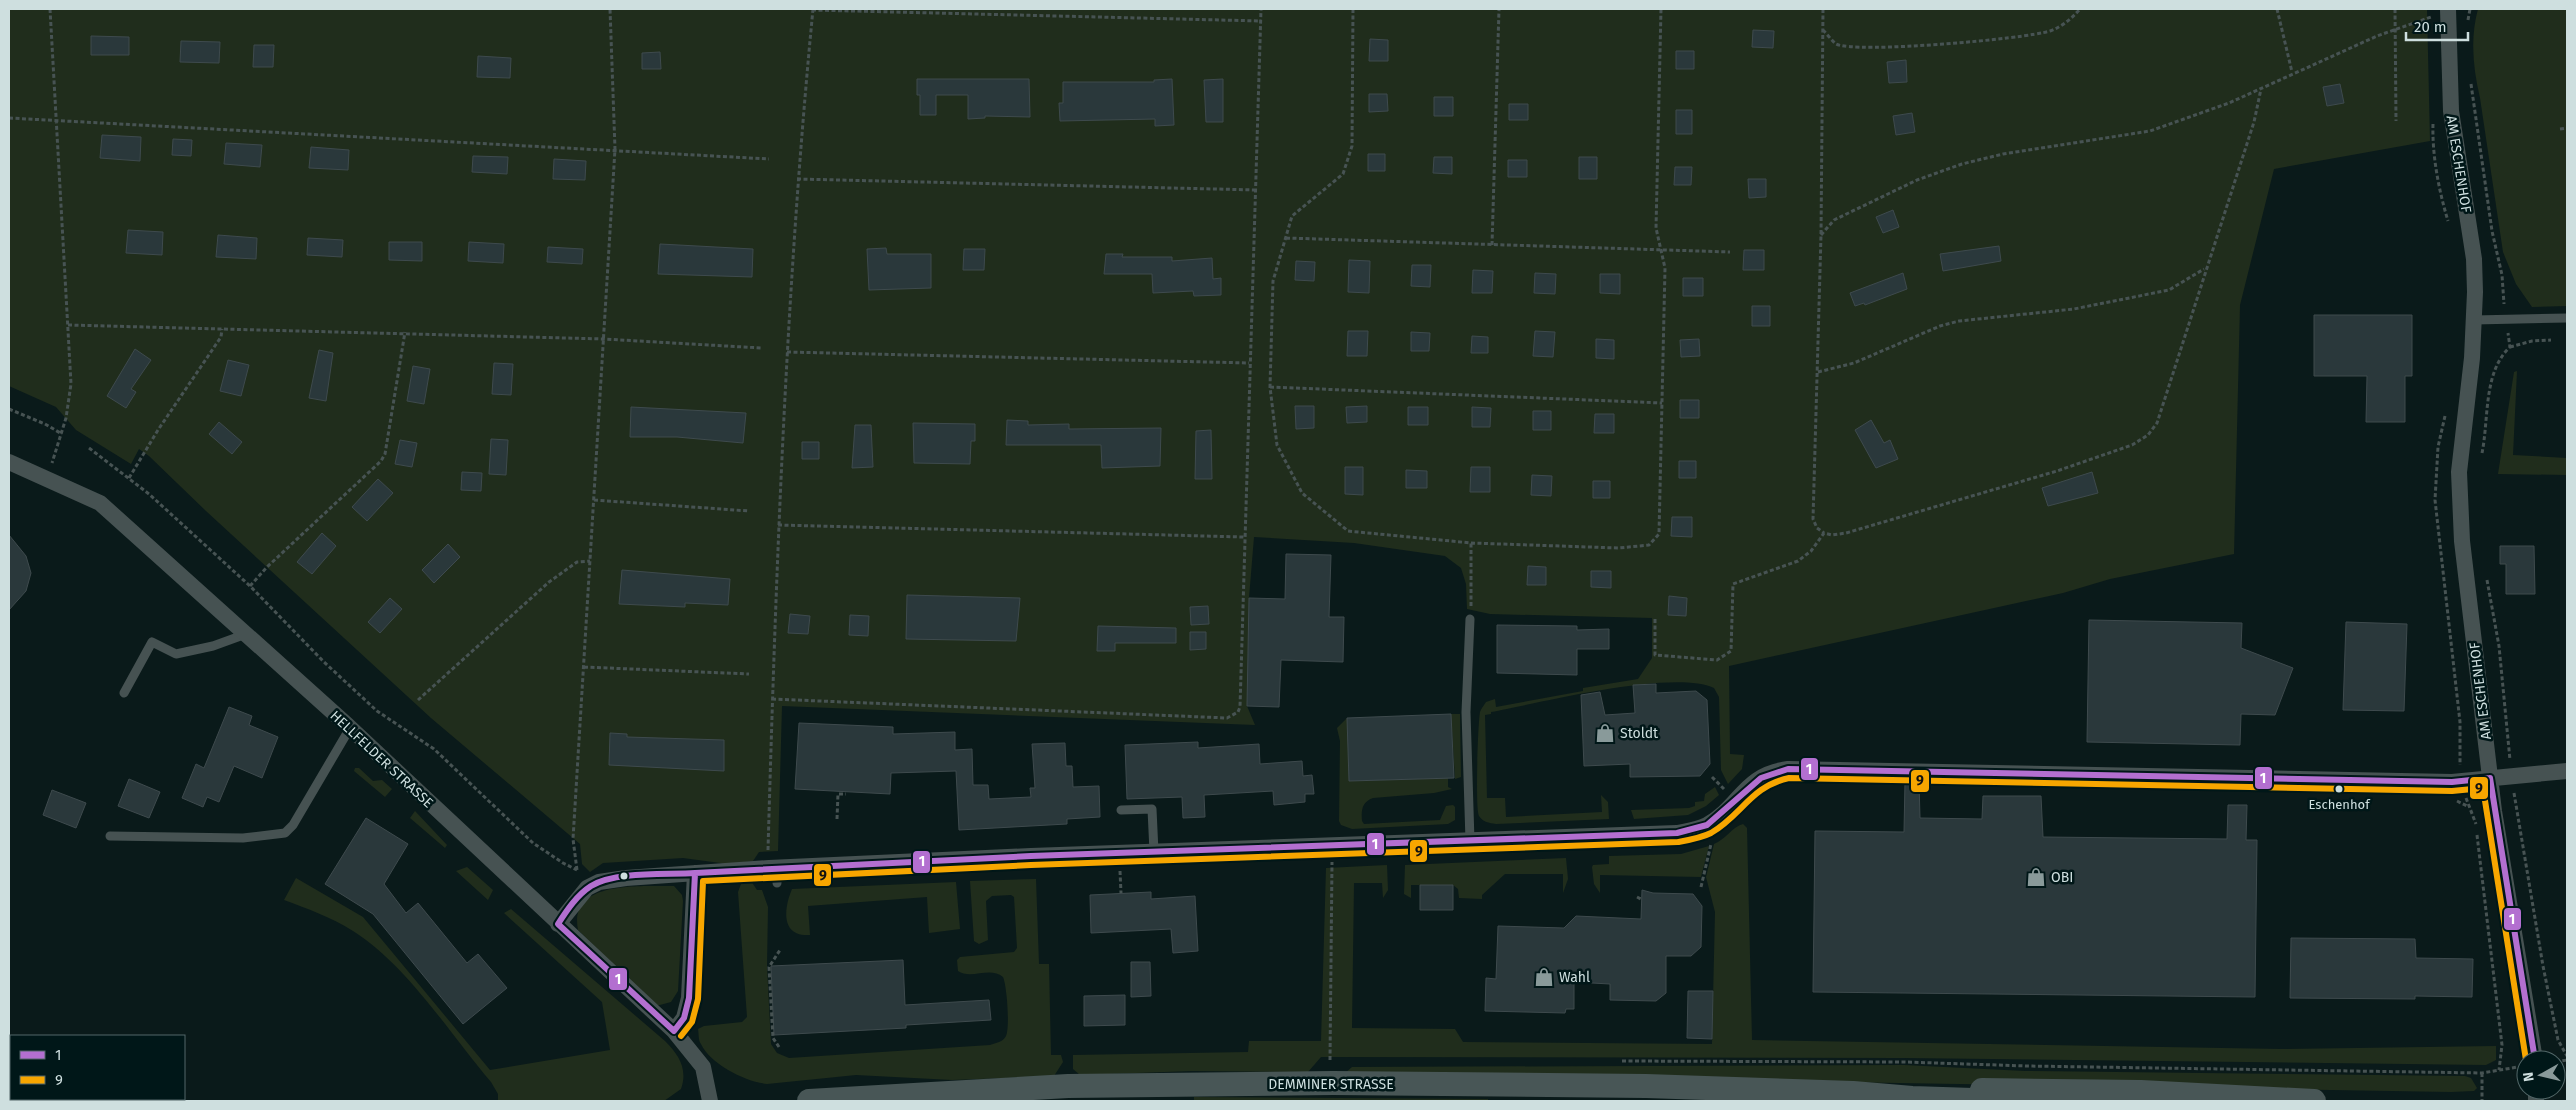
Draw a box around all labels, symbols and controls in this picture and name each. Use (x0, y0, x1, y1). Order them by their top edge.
scale bar (2406, 10, 2468, 42)
text: 20 m (2414, 18, 2447, 36)
street label: AM ESCHENHOF (2442, 114, 2475, 214)
street label: AM ESCHENHOF (2466, 641, 2495, 741)
street label: HELLFELDER STRASSE (327, 707, 437, 811)
shop icon: Stoldt (1594, 722, 1616, 744)
place label: Stoldt (1620, 725, 1659, 742)
line badge: 1 (1800, 757, 1819, 781)
text: 1 (1806, 761, 1812, 778)
line badge: 1 (2254, 766, 2273, 790)
line badge: 9 (1910, 769, 1930, 793)
text: 1 (2260, 770, 2266, 787)
text: 9 (1916, 772, 1924, 789)
line badge: 9 (2469, 776, 2489, 800)
text: 9 (2475, 780, 2483, 797)
marker: Eschenhof (2334, 784, 2344, 794)
place label: Eschenhof (2308, 797, 2371, 812)
line badge: 1 (1366, 832, 1385, 856)
text: 1 (1372, 836, 1378, 853)
line badge: 9 (1409, 839, 1428, 863)
text: 9 (1415, 843, 1423, 860)
line badge: 1 (912, 850, 931, 874)
text: 1 (919, 853, 925, 870)
line badge: 9 (813, 863, 832, 887)
shop icon: OBI (2025, 866, 2047, 888)
text: 9 (819, 867, 827, 884)
place label: OBI (2051, 869, 2073, 886)
unlabelled marker (619, 871, 629, 881)
line badge: 1 (2503, 907, 2522, 931)
text: 1 (2509, 911, 2515, 928)
shop icon: Wahl (1533, 966, 1555, 988)
line badge: 1 (608, 967, 628, 991)
place label: Wahl (1559, 969, 1590, 986)
text: 1 (615, 971, 621, 988)
legend (10, 1035, 185, 1100)
text: 1 (55, 1046, 62, 1064)
north arrow (2516, 1050, 2566, 1100)
text: 9 (55, 1071, 63, 1089)
text: N (2520, 1071, 2538, 1083)
street label: DEMMINER STRASSE (1268, 1076, 1394, 1093)

